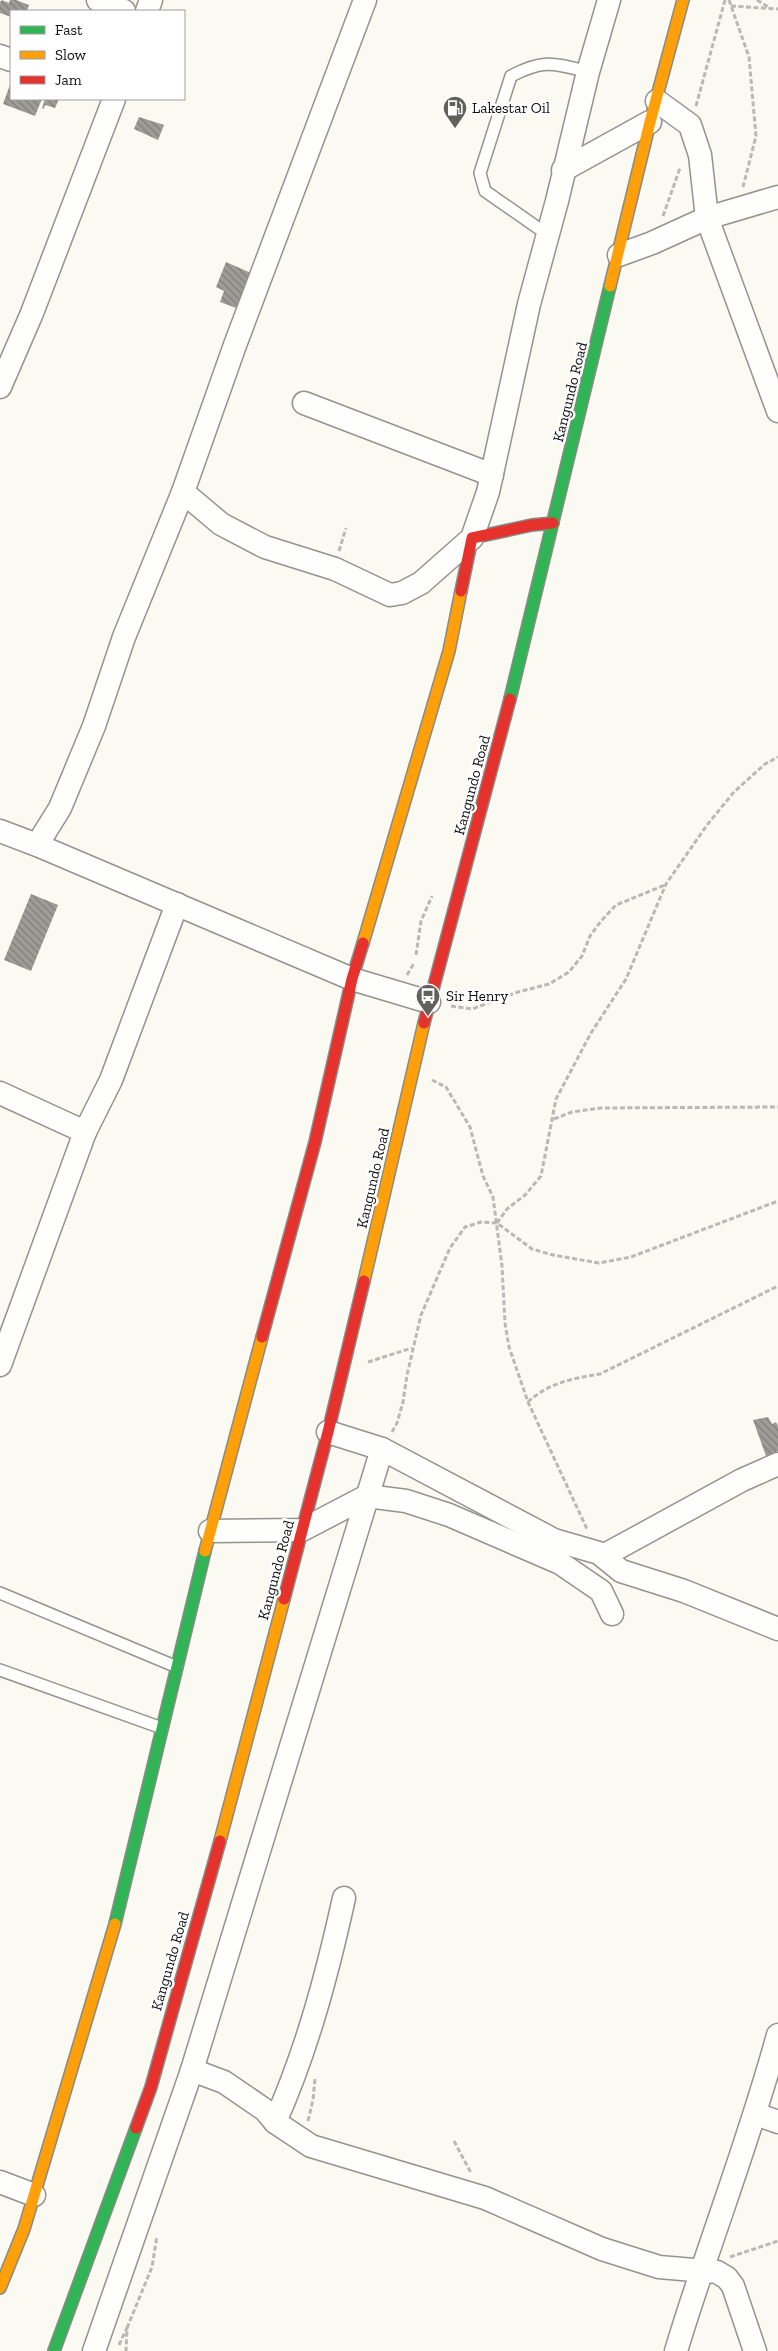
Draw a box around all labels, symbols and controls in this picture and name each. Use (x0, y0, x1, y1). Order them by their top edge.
legend (10, 10, 185, 100)
text: Fast (55, 21, 83, 39)
text: Slow (55, 46, 87, 64)
text: Jam (55, 71, 82, 89)
fuel station icon: Lakestar Oil (442, 95, 468, 129)
place label: Lakestar Oil (472, 99, 550, 117)
street label: Kangundo Road (549, 339, 591, 444)
street label: Kangundo Road (450, 733, 494, 837)
bus stop icon: Sir Henry (415, 983, 441, 1017)
place label: Sir Henry (446, 987, 509, 1005)
street label: Kangundo Road (353, 1125, 393, 1230)
street label: Kangundo Road (254, 1518, 298, 1622)
street label: Kangundo Road (147, 1909, 193, 2013)

